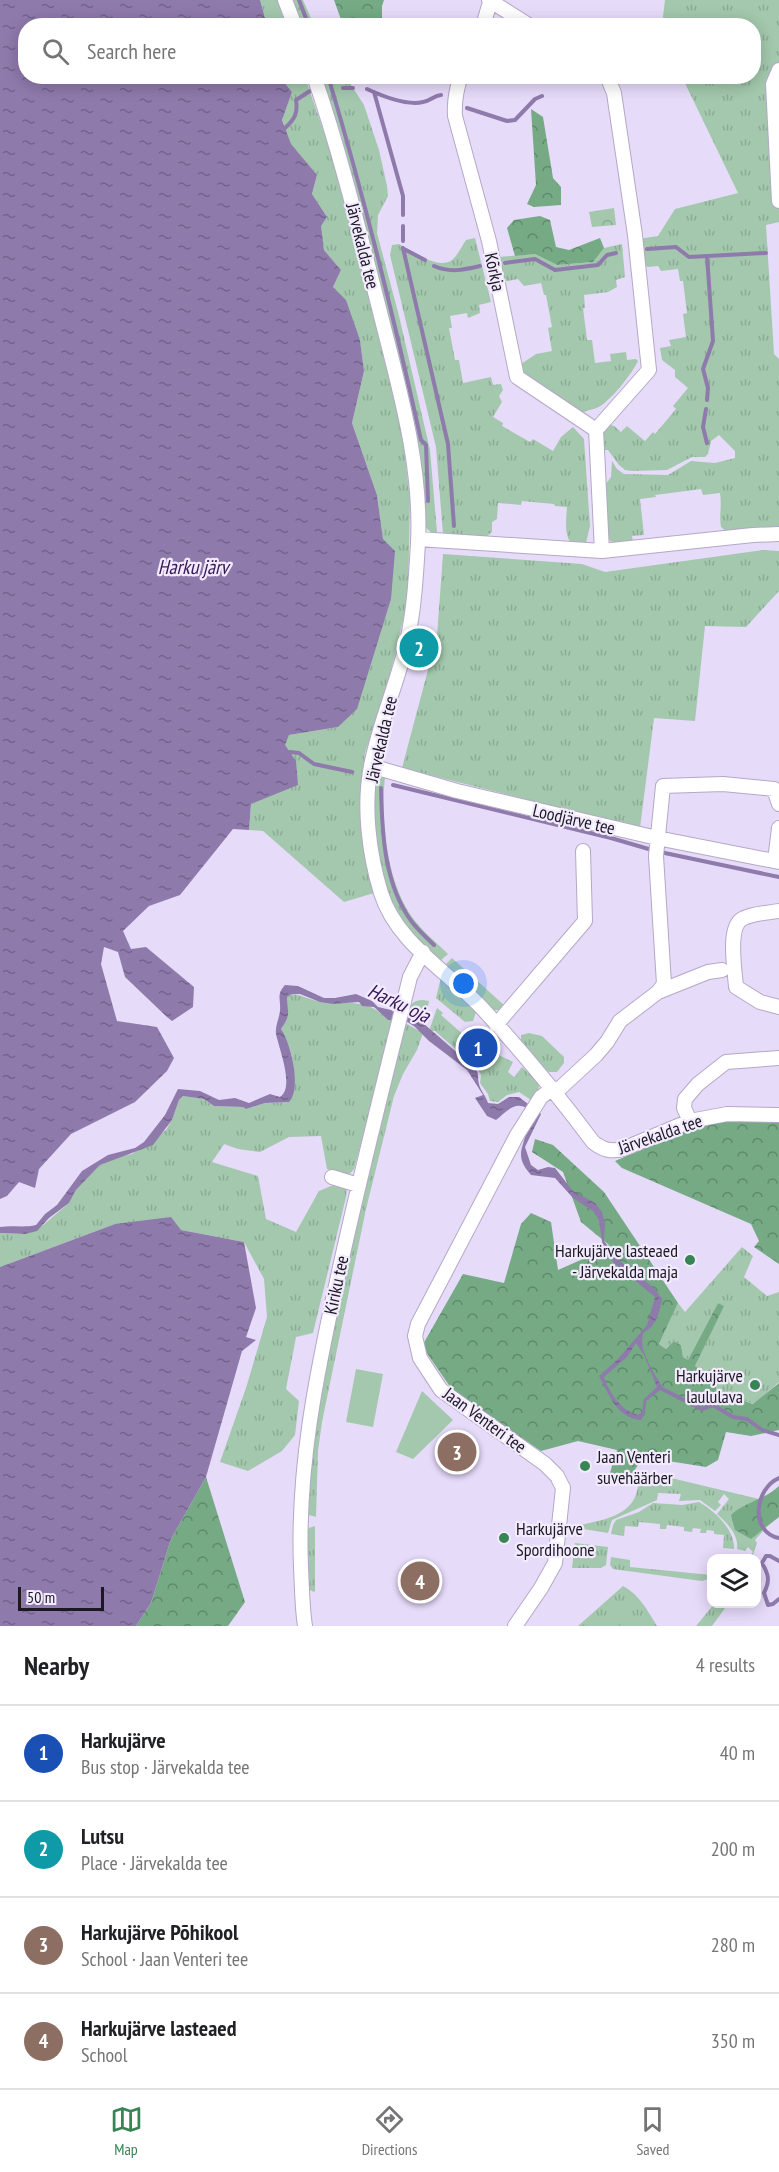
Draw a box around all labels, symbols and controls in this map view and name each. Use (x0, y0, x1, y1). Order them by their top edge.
search box (18, 18, 761, 84)
icon: search (39, 35, 72, 68)
text: Search here (87, 37, 176, 65)
street label: Järvekalda tee (341, 200, 385, 291)
street label: Kõrkja (480, 251, 510, 293)
water label: Harku järv (158, 554, 231, 580)
pin: 2 (400, 626, 438, 670)
street label: Järvekalda tee (360, 694, 402, 785)
street label: Loodjärve tee (531, 798, 617, 840)
your location (449, 969, 478, 998)
water label: Harku oja (364, 977, 435, 1029)
pin: 1 (458, 1026, 498, 1070)
street label: Järvekalda tee (614, 1109, 705, 1159)
place label: Harkujärve lasteaed - Järvekalda maja (555, 1239, 678, 1283)
street label: Kiriku tee (319, 1253, 353, 1317)
marker: Harkujärve lasteaed - Järvekalda maja (683, 1253, 697, 1267)
place label: Harkujärve laululava (676, 1364, 743, 1408)
marker: Harkujärve laululava (748, 1378, 762, 1392)
street label: Jaan Venteri tee (438, 1382, 531, 1458)
pin: 3 (438, 1430, 476, 1474)
place label: Jaan Venteri suvehäärber (596, 1445, 673, 1489)
marker: Jaan Venteri suvehäärber (578, 1459, 592, 1473)
place label: Harkujärve Spordihoone (516, 1517, 595, 1561)
marker: Harkujärve Spordihoone (497, 1531, 511, 1545)
map controls (707, 1554, 761, 1608)
button: layers (707, 1554, 761, 1608)
pin: 4 (400, 1558, 440, 1604)
scale bar (18, 1584, 104, 1612)
text: 50 m (27, 1587, 55, 1607)
text: Nearby (24, 1649, 89, 1682)
text: 4 results (696, 1652, 755, 1678)
text: Harkujärve (81, 1726, 166, 1754)
text: 1 (39, 1740, 48, 1766)
text: 40 m (720, 1740, 755, 1766)
text: Bus stop · Järvekalda tee (81, 1754, 250, 1780)
text: Lutsu (81, 1822, 124, 1850)
text: 2 (39, 1836, 48, 1862)
text: 200 m (711, 1836, 755, 1862)
text: Place · Järvekalda tee (81, 1850, 228, 1876)
text: Harkujärve Põhikool (81, 1918, 238, 1946)
text: 3 (39, 1932, 48, 1958)
text: 280 m (711, 1932, 755, 1958)
text: School · Jaan Venteri tee (81, 1946, 248, 1972)
text: Harkujärve lasteaed (81, 2014, 236, 2042)
text: 4 (39, 2028, 48, 2054)
text: 350 m (711, 2028, 755, 2054)
text: School (81, 2042, 127, 2068)
tab: Map (110, 2103, 143, 2159)
tab: Directions (362, 2103, 417, 2159)
tab: Saved (636, 2103, 669, 2159)

